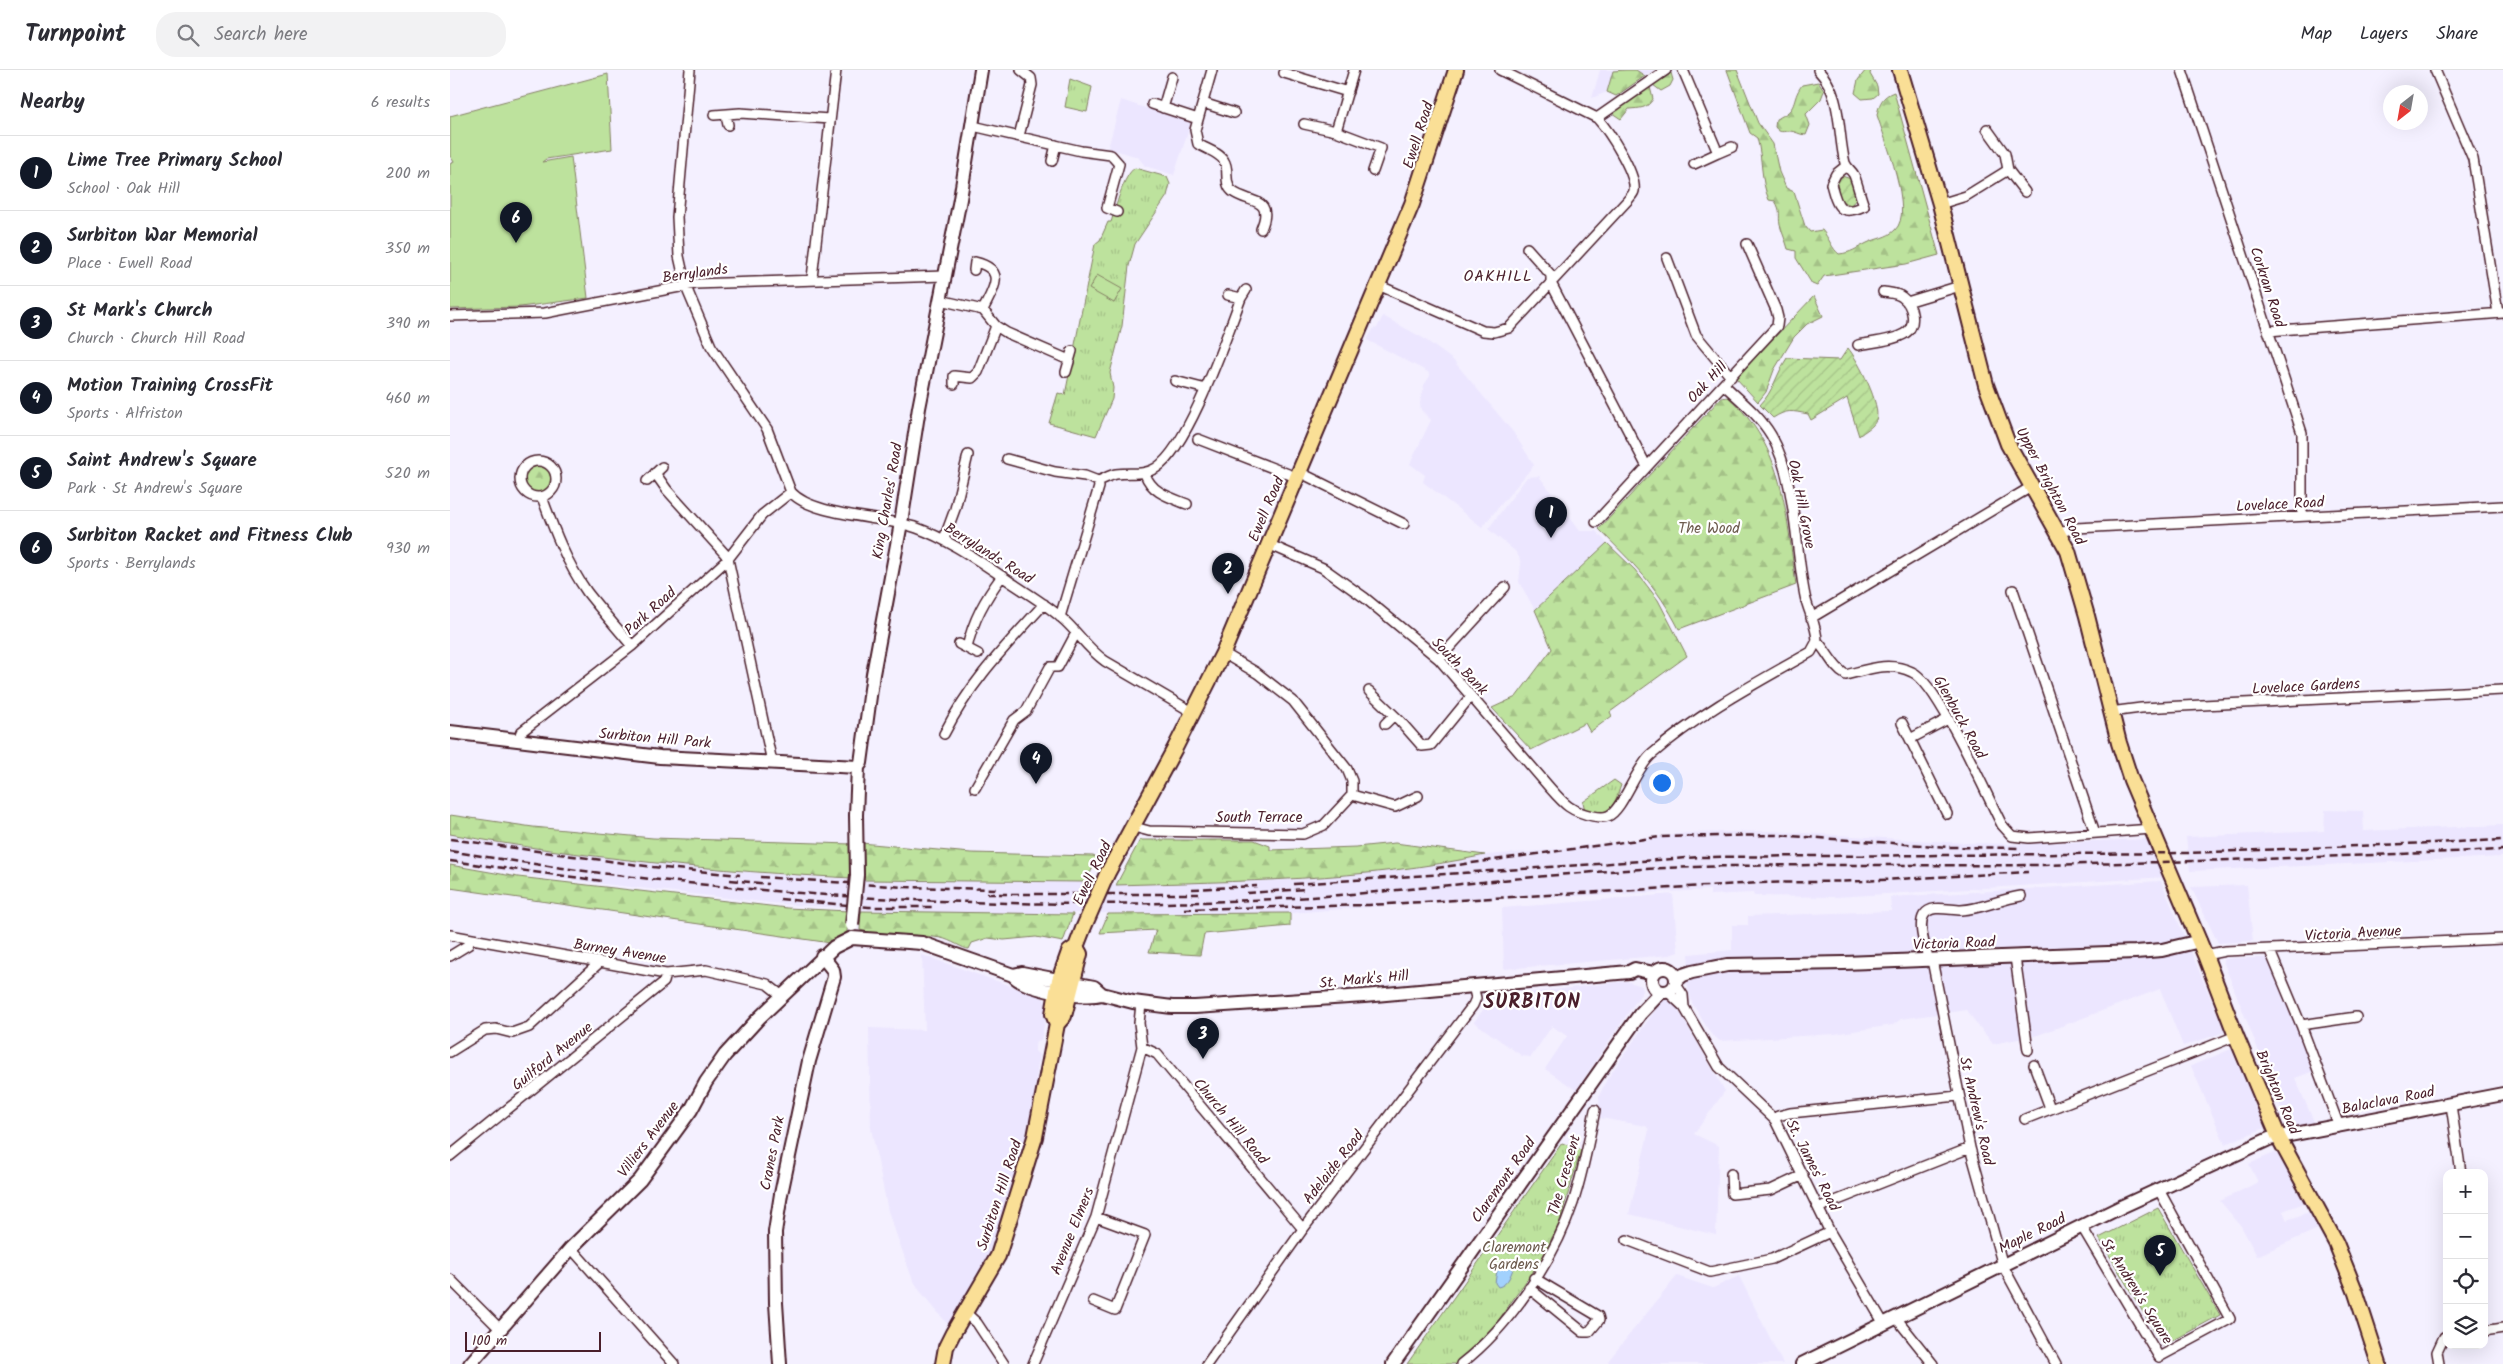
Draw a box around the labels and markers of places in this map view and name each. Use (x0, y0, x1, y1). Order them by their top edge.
pin: 6 (500, 202, 532, 243)
pin: 1 (1535, 497, 1567, 538)
pin: 2 (1212, 553, 1244, 594)
pin: 4 (1020, 743, 1052, 784)
pin: 3 (1187, 1018, 1219, 1059)
pin: 5 (2144, 1235, 2176, 1276)

